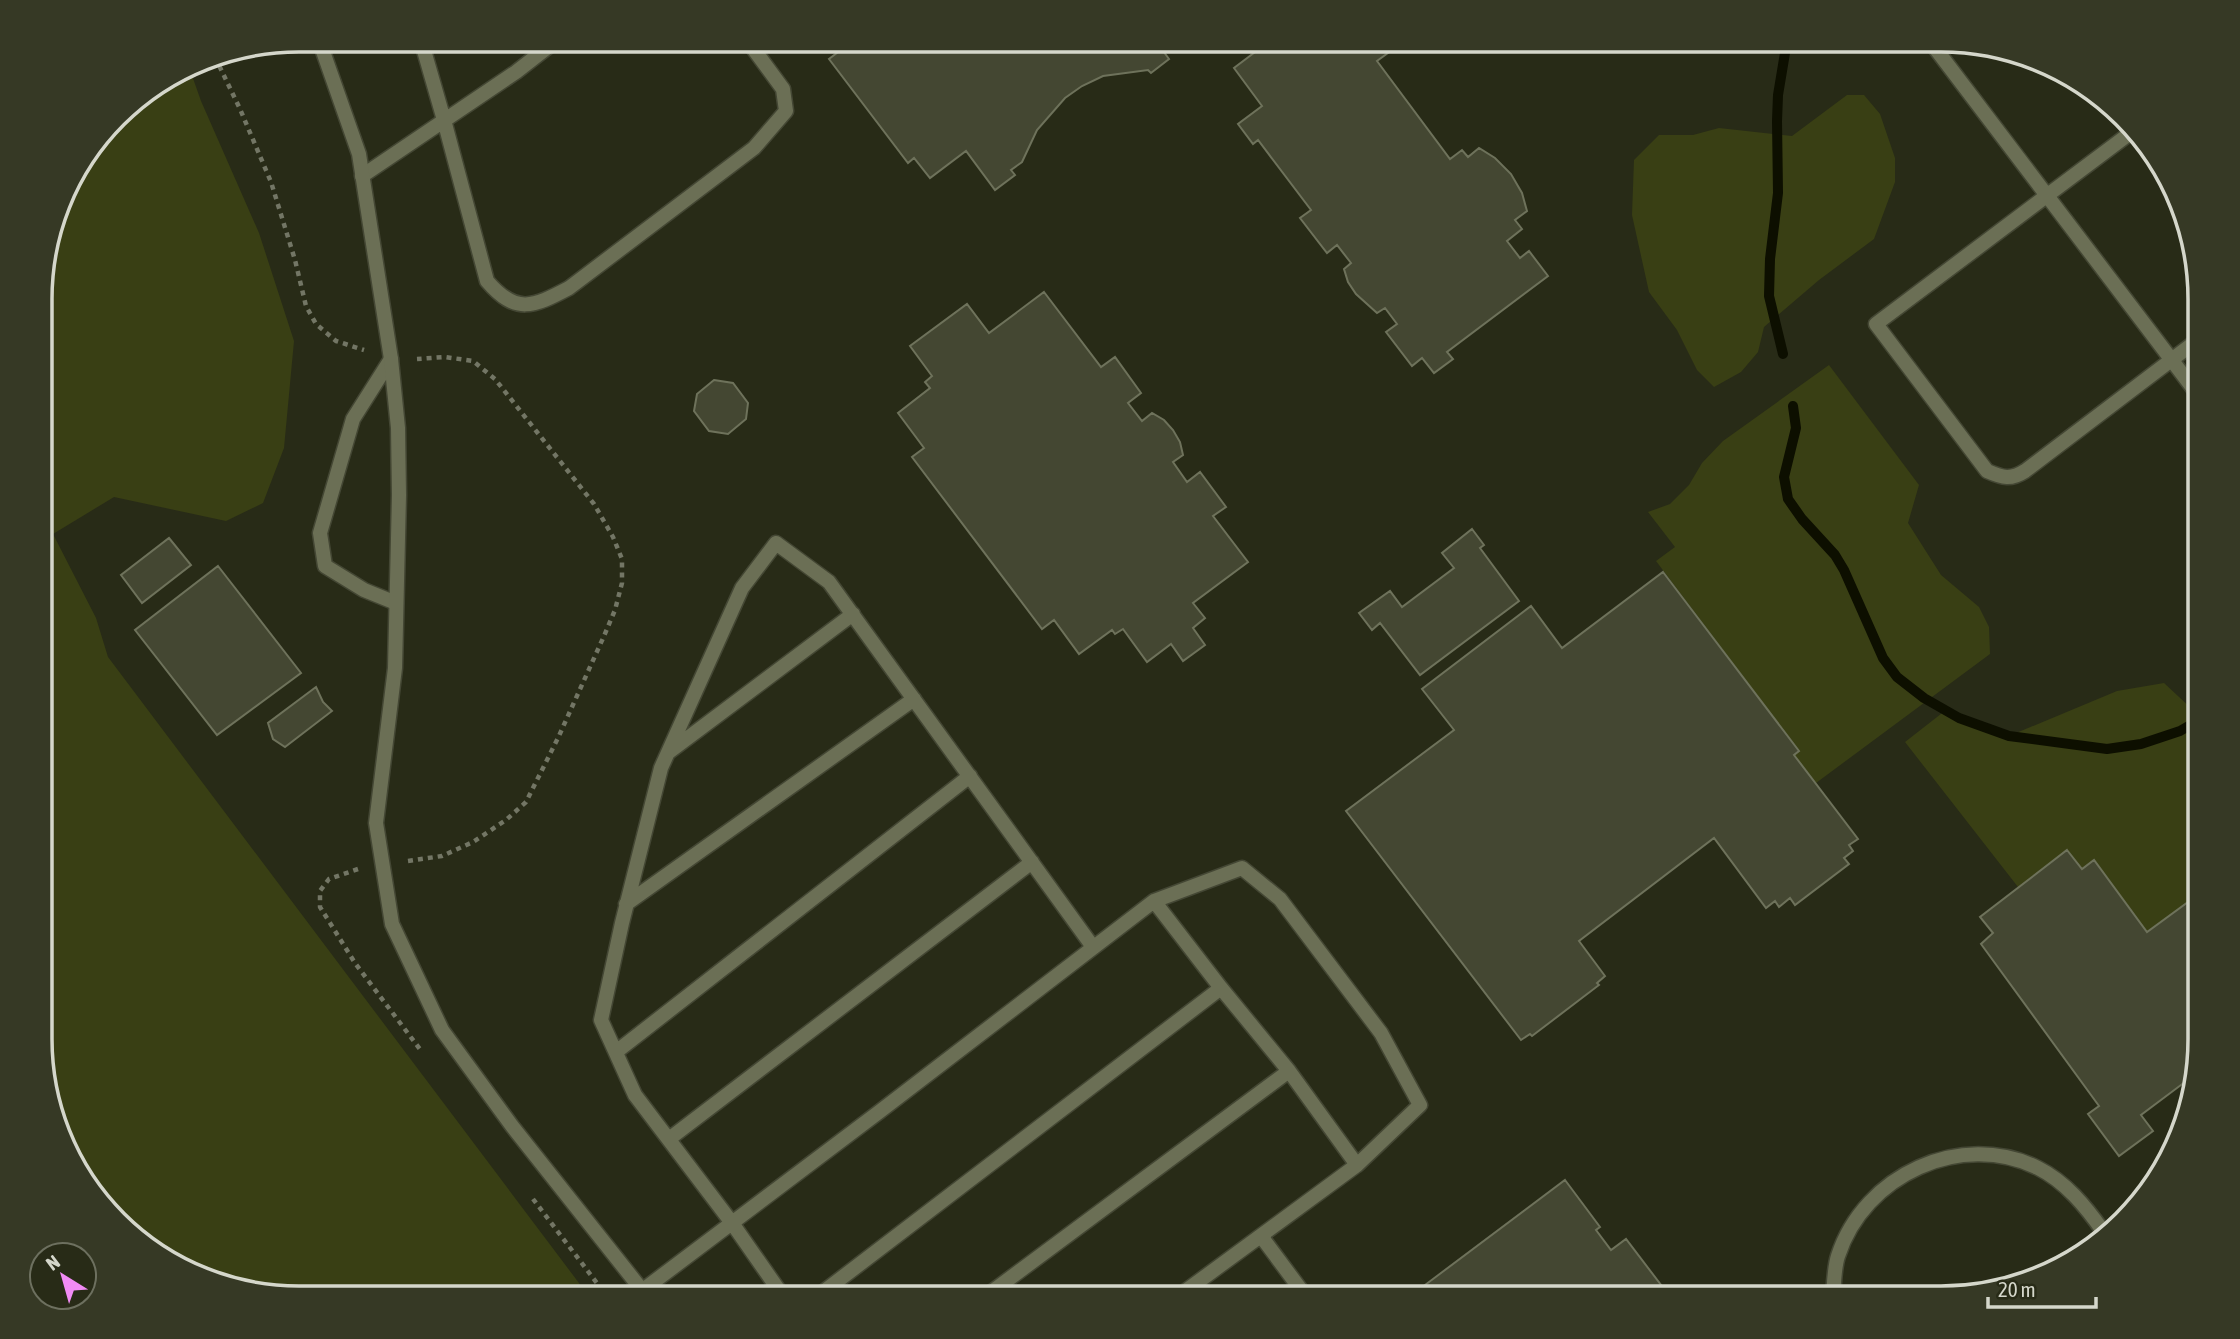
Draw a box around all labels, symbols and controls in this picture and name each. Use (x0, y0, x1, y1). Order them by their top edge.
north arrow (28, 1241, 98, 1311)
text: N (42, 1250, 64, 1275)
scale bar (1988, 1266, 2096, 1310)
text: 20 m (1998, 1277, 2036, 1301)

